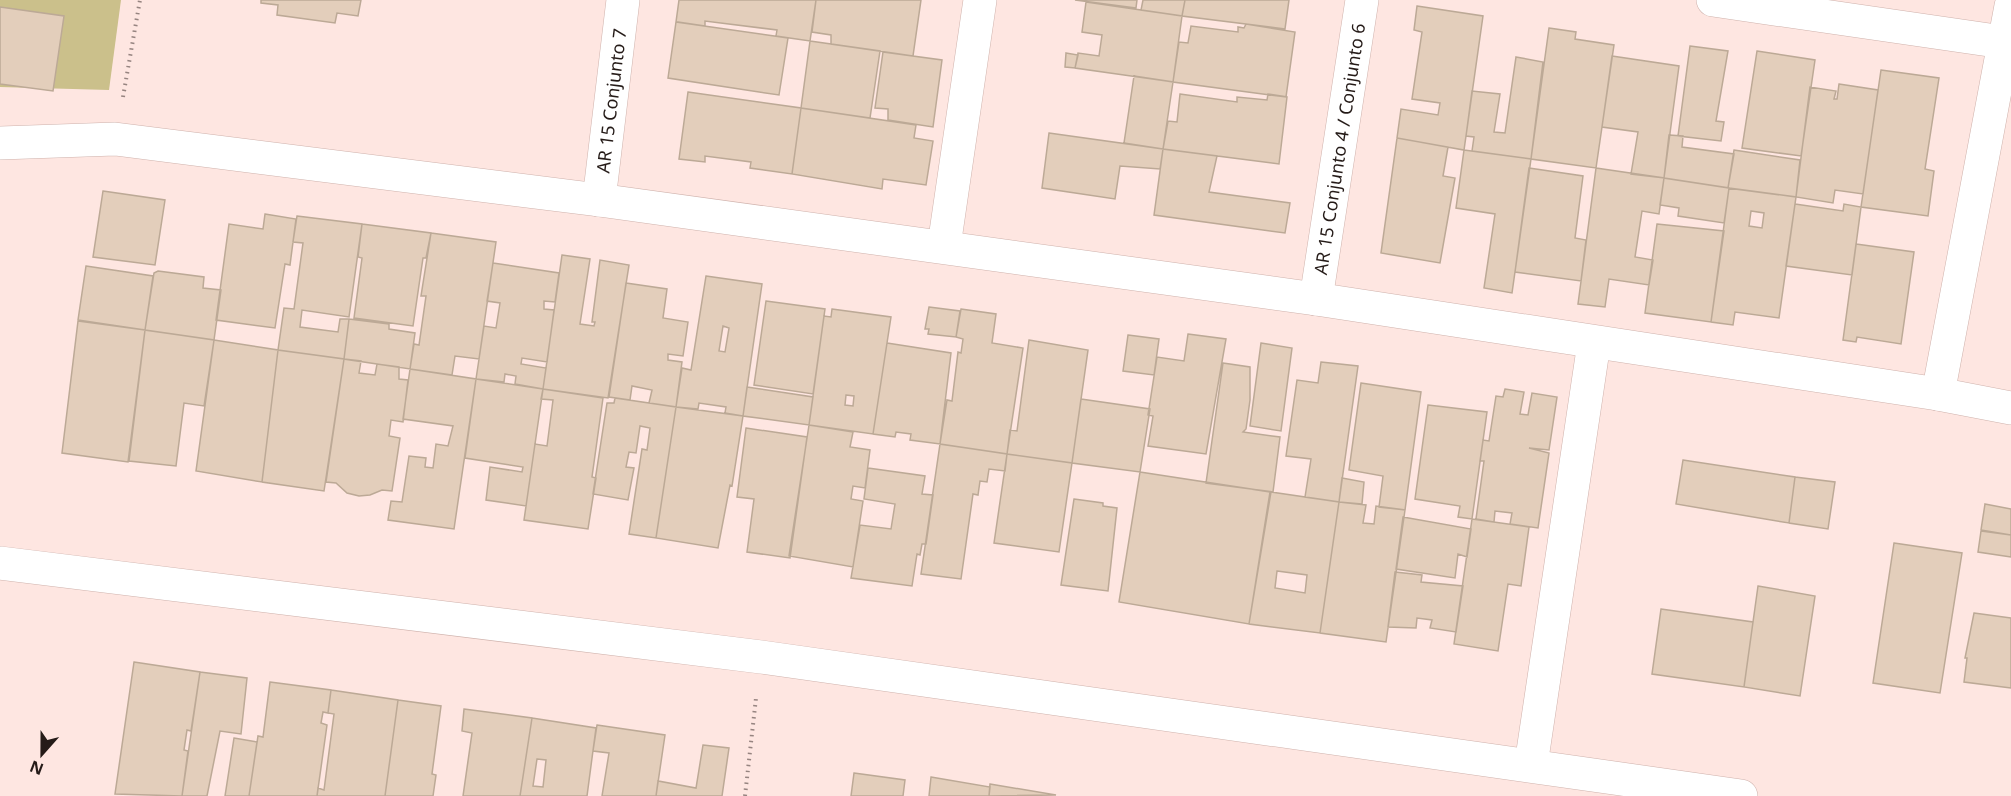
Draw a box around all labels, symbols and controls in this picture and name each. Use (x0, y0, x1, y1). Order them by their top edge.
street label: AR 15 Conjunto 4 / Conjunto 6 (1308, 21, 1370, 276)
street label: AR 15 Conjunto 7 (590, 27, 631, 174)
north arrow (12, 724, 72, 784)
text: N (27, 755, 47, 781)

